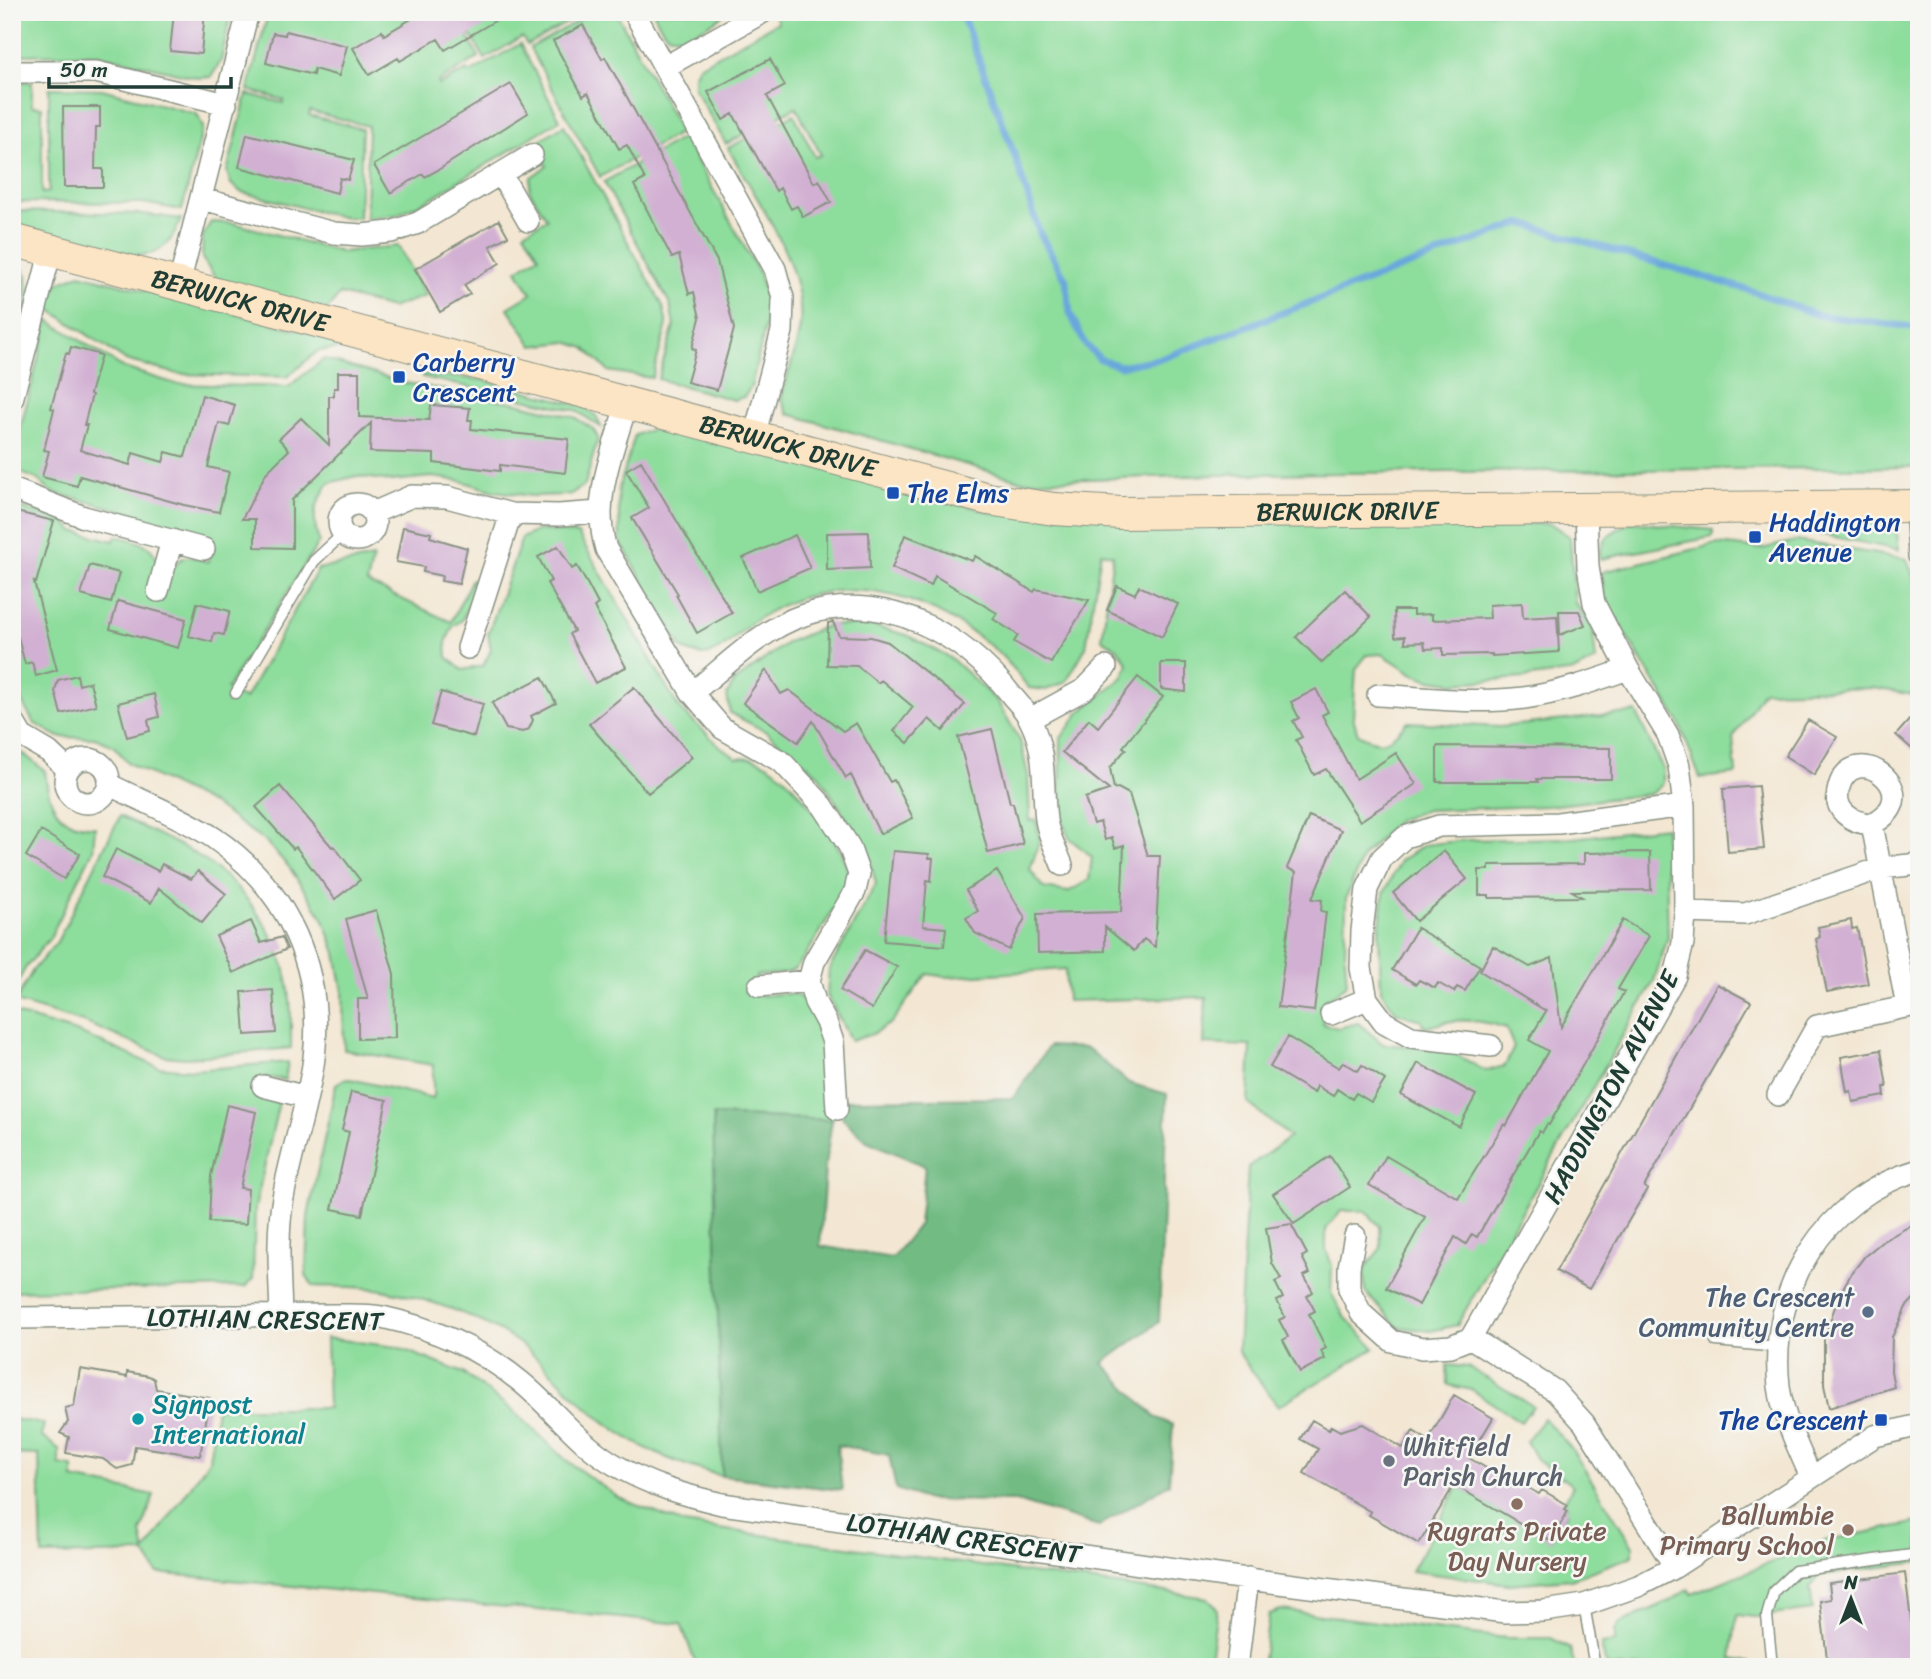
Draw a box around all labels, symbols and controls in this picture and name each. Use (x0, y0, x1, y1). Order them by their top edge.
scale bar (49, 46, 231, 90)
text: 50 m (60, 51, 108, 89)
street label: BERWICK DRIVE (146, 255, 336, 347)
place label: Carberry Crescent (413, 339, 517, 415)
marker: Carberry Crescent (391, 369, 407, 385)
street label: BERWICK DRIVE (694, 400, 884, 492)
place label: The Elms (907, 470, 1010, 516)
marker: The Elms (885, 485, 901, 501)
street label: BERWICK DRIVE (1256, 487, 1440, 535)
place label: Haddington Avenue (1768, 499, 1901, 575)
marker: Haddington Avenue (1747, 529, 1763, 545)
street label: HADDINGTON AVENUE (1530, 960, 1693, 1212)
place label: The Crescent Community Centre (1639, 1274, 1856, 1350)
street label: LOTHIAN CRESCENT (146, 1294, 385, 1344)
marker: The Crescent Community Centre (1860, 1304, 1876, 1320)
place label: Signpost International (151, 1381, 306, 1457)
place label: The Crescent (1718, 1397, 1869, 1443)
marker: Signpost International (130, 1411, 146, 1427)
marker: The Crescent (1873, 1412, 1889, 1428)
place label: Whitfield Parish Church (1403, 1423, 1563, 1499)
marker: Whitfield Parish Church (1381, 1453, 1397, 1469)
place label: Ballumbie Primary School (1660, 1492, 1835, 1568)
marker: Rugrats Private Day Nursery (1509, 1496, 1525, 1512)
street label: LOTHIAN CRESCENT (844, 1499, 1086, 1577)
place label: Rugrats Private Day Nursery (1427, 1508, 1607, 1584)
marker: Ballumbie Primary School (1840, 1522, 1856, 1538)
north arrow (1815, 1564, 1885, 1634)
text: N (1843, 1566, 1858, 1599)

